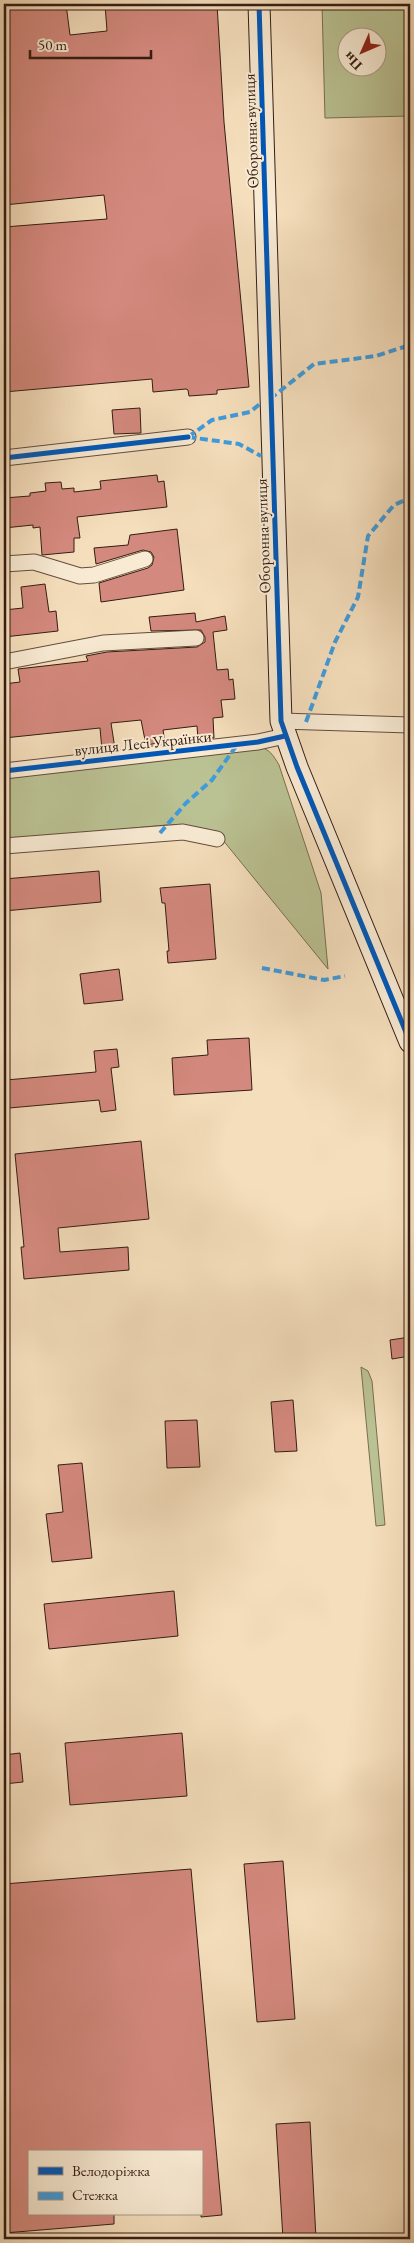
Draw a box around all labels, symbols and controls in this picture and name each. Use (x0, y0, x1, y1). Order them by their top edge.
scale bar (30, 28, 151, 60)
north arrow (336, 28, 386, 78)
text: 50 m (38, 35, 67, 54)
text: Пн (340, 48, 366, 74)
street label: Оборонна вулиця (239, 73, 263, 189)
street label: Оборонна вулиця (251, 478, 275, 594)
street label: вулиця Лесі Українки (73, 725, 213, 761)
legend (28, 2150, 202, 2216)
text: Велодоріжка (72, 2161, 150, 2180)
text: Стежка (72, 2185, 118, 2204)

